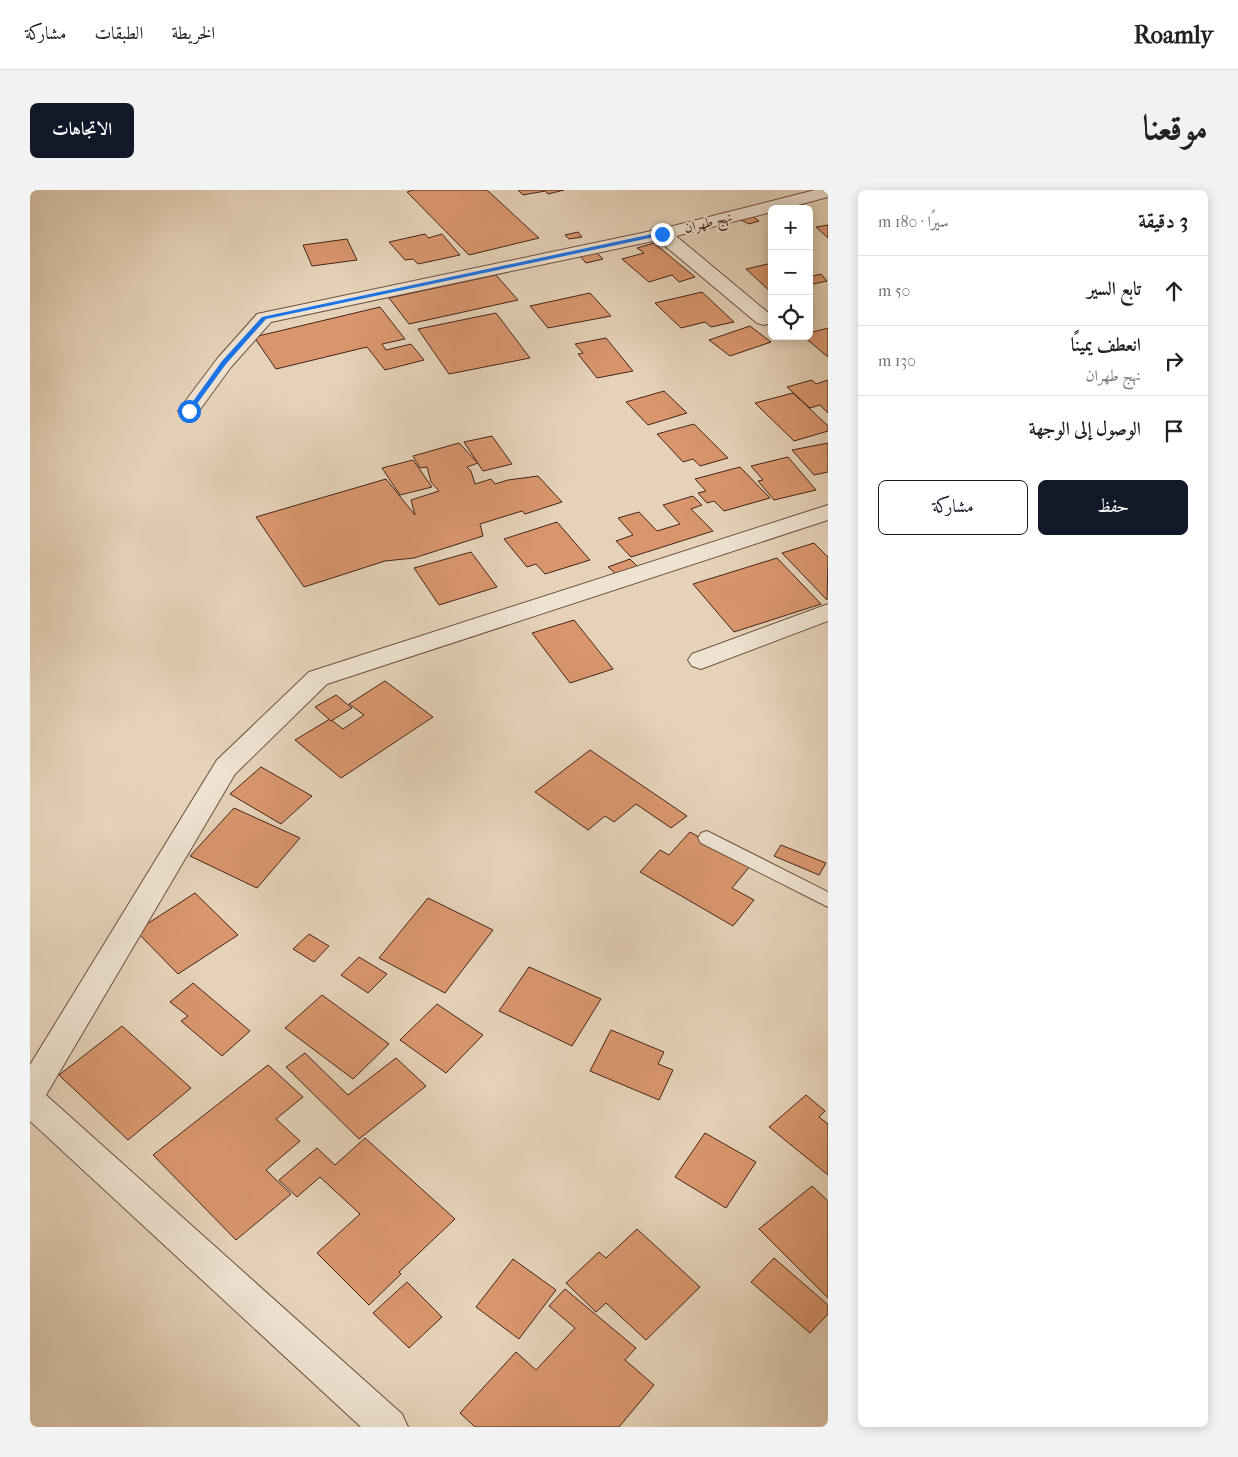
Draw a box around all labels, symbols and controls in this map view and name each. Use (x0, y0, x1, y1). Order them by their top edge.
text: Roamly (1134, 21, 1213, 49)
text: مشاركة (25, 23, 66, 44)
text: الطبقات (94, 23, 143, 44)
text: الخريطة (171, 23, 215, 44)
button: الاتجاهات (30, 103, 134, 158)
text: موقعنا (1143, 107, 1208, 148)
map controls (768, 205, 813, 340)
button: + (768, 205, 813, 250)
street label: نهج طهران (682, 208, 735, 240)
text: 3 دقيقة (1138, 209, 1188, 233)
text: سيرًا · 180 m (878, 212, 949, 231)
route end (651, 223, 674, 246)
button: − (768, 250, 813, 295)
icon: ahead (1160, 277, 1188, 305)
text: تابع السير (1087, 278, 1141, 300)
text: 50 m (878, 281, 910, 300)
button: locate (768, 295, 813, 340)
text: انعطف يمينًا (1071, 334, 1141, 356)
icon: right (1160, 347, 1188, 375)
text: 130 m (878, 351, 916, 370)
text: نهج طهران (1085, 366, 1141, 385)
route start (178, 400, 201, 423)
icon: arrive (1160, 417, 1188, 445)
text: الوصول إلى الوجهة (1029, 418, 1141, 440)
button: مشاركة (878, 480, 1028, 535)
button: حفظ (1038, 480, 1188, 535)

